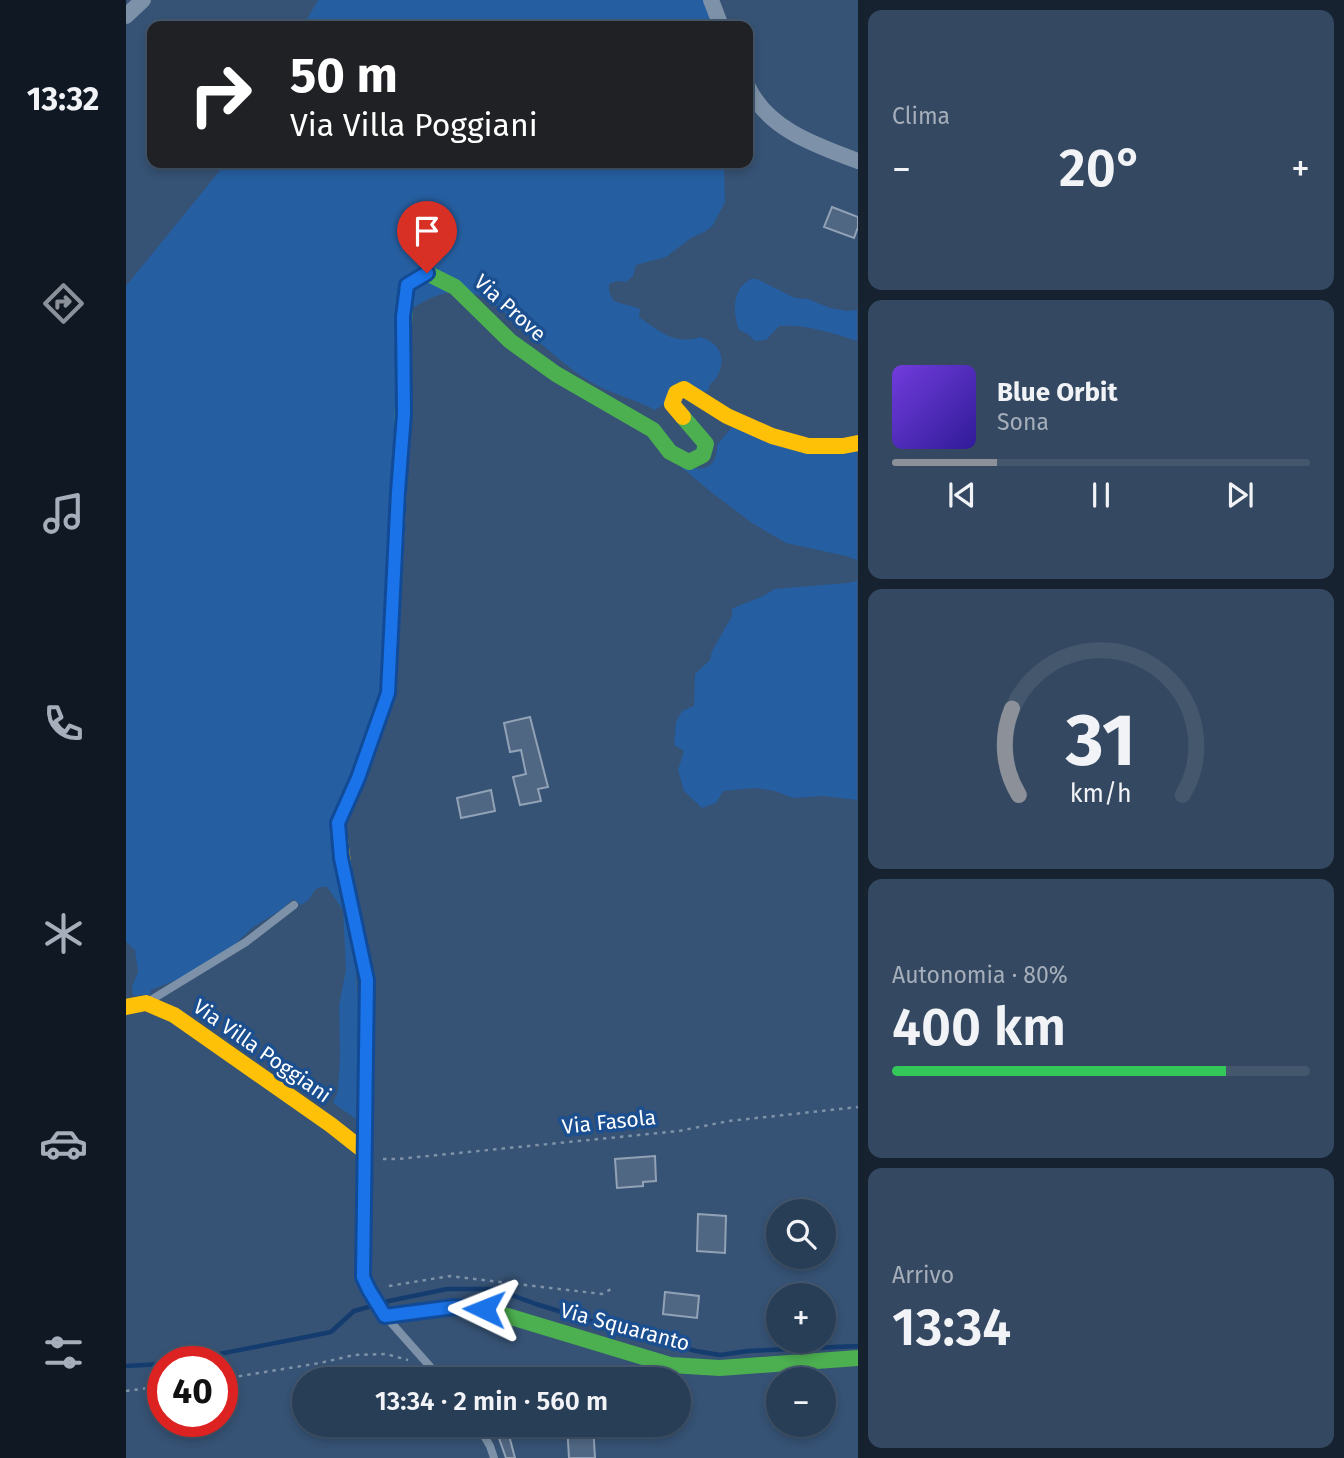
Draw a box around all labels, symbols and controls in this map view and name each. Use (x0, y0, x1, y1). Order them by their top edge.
text: 50 m (290, 46, 398, 105)
icon: right (175, 49, 266, 140)
text: 13:32 (27, 80, 99, 118)
text: Clima (892, 102, 950, 130)
text: Via Villa Poggiani (290, 106, 538, 144)
text: 20° (1059, 137, 1143, 200)
text: − (892, 146, 911, 192)
text: + (1291, 146, 1310, 192)
pin (397, 201, 457, 273)
icon: arrive (408, 212, 446, 250)
street label: Via Prove (469, 269, 551, 347)
icon: directions (39, 279, 88, 328)
text: Blue Orbit (997, 377, 1117, 408)
text: Sona (997, 408, 1049, 436)
icon: previous (943, 476, 981, 514)
icon: pause (1082, 476, 1120, 514)
icon: next (1221, 476, 1259, 514)
icon: music (39, 489, 88, 538)
text: 31 (1065, 697, 1136, 784)
icon: phone (39, 699, 88, 748)
text: km/h (1070, 779, 1132, 809)
icon: climate (39, 909, 88, 958)
text: Autonomia · 80% (892, 961, 1068, 989)
street label: Via Villa Poggiani (188, 994, 336, 1108)
text: 400 km (892, 996, 1066, 1059)
street label: Via Fasola (561, 1104, 657, 1140)
icon: car (39, 1119, 88, 1168)
map controls (766, 1199, 836, 1437)
button: search (766, 1199, 836, 1269)
text: Arrivo (892, 1261, 954, 1289)
position arrow (447, 1272, 521, 1346)
button: + (766, 1283, 836, 1353)
text: 13:34 (892, 1296, 1011, 1359)
street label: Via Squaranto (557, 1297, 693, 1357)
icon: filters (39, 1328, 88, 1377)
speed limit sign: 40 (147, 1346, 238, 1437)
button: − (766, 1367, 836, 1437)
text: 13:34 · 2 min · 560 m (375, 1386, 608, 1417)

